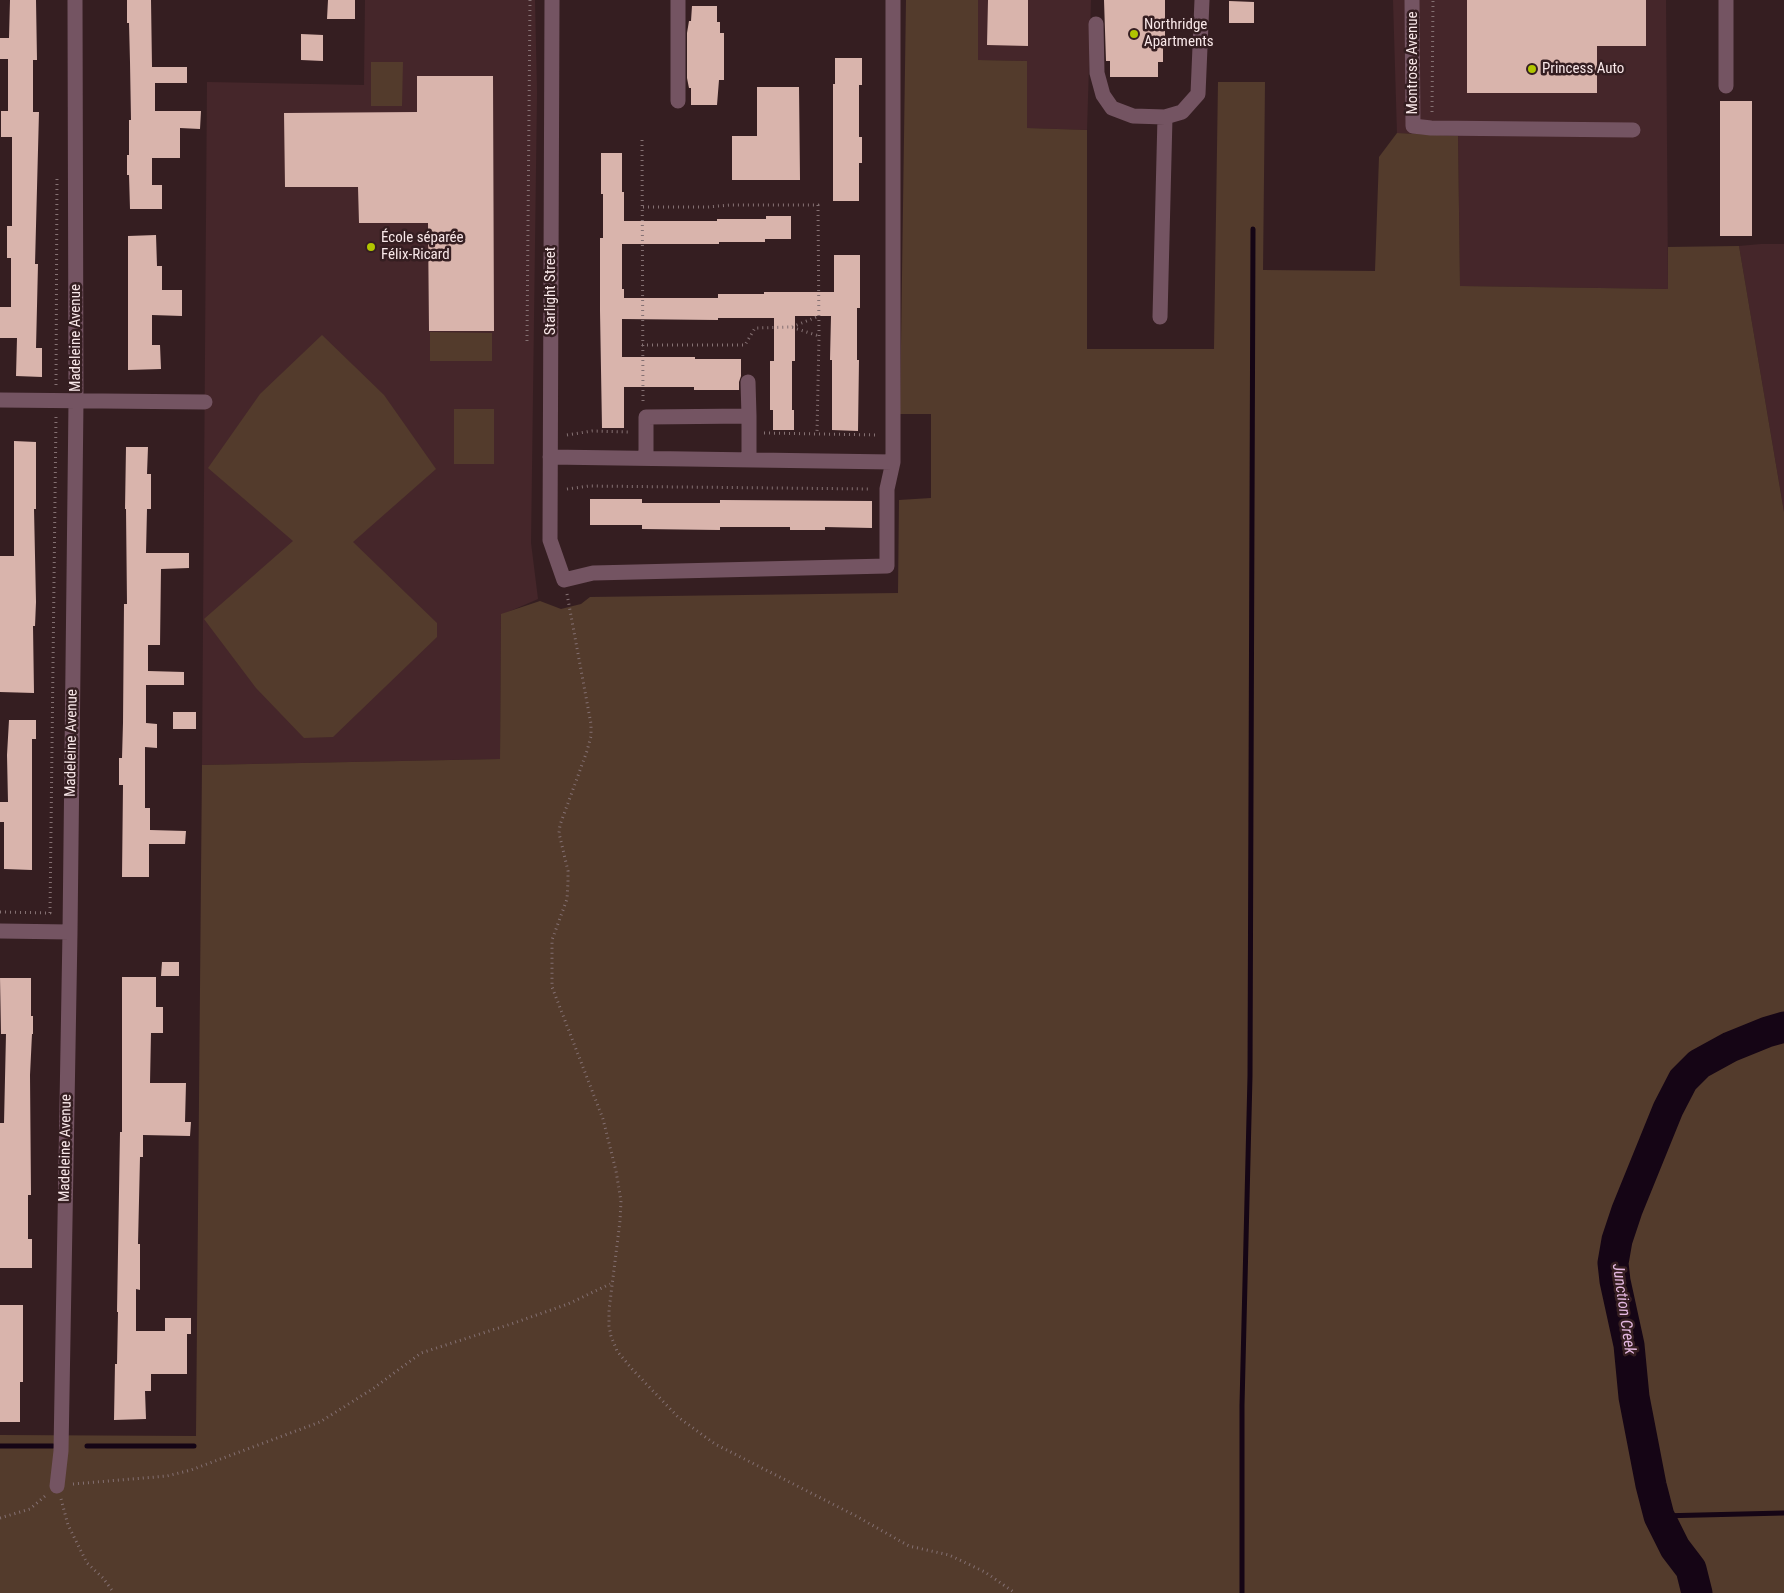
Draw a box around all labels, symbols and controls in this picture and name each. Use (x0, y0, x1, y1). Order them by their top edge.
street label: Montrose Avenue (1404, 11, 1422, 115)
place label: Northridge Apartments (1144, 16, 1213, 51)
marker: Northridge Apartments (1128, 28, 1140, 40)
place label: Princess Auto (1542, 60, 1624, 78)
marker: Princess Auto (1526, 63, 1538, 75)
place label: École séparée Félix-Ricard (381, 229, 464, 264)
marker: École séparée Félix-Ricard (365, 241, 377, 253)
street label: Starlight Street (542, 247, 560, 335)
street label: Madeleine Avenue (67, 284, 85, 392)
street label: Madeleine Avenue (62, 689, 82, 797)
street label: Madeleine Avenue (56, 1094, 76, 1202)
water label: Junction Creek (1607, 1262, 1639, 1356)

